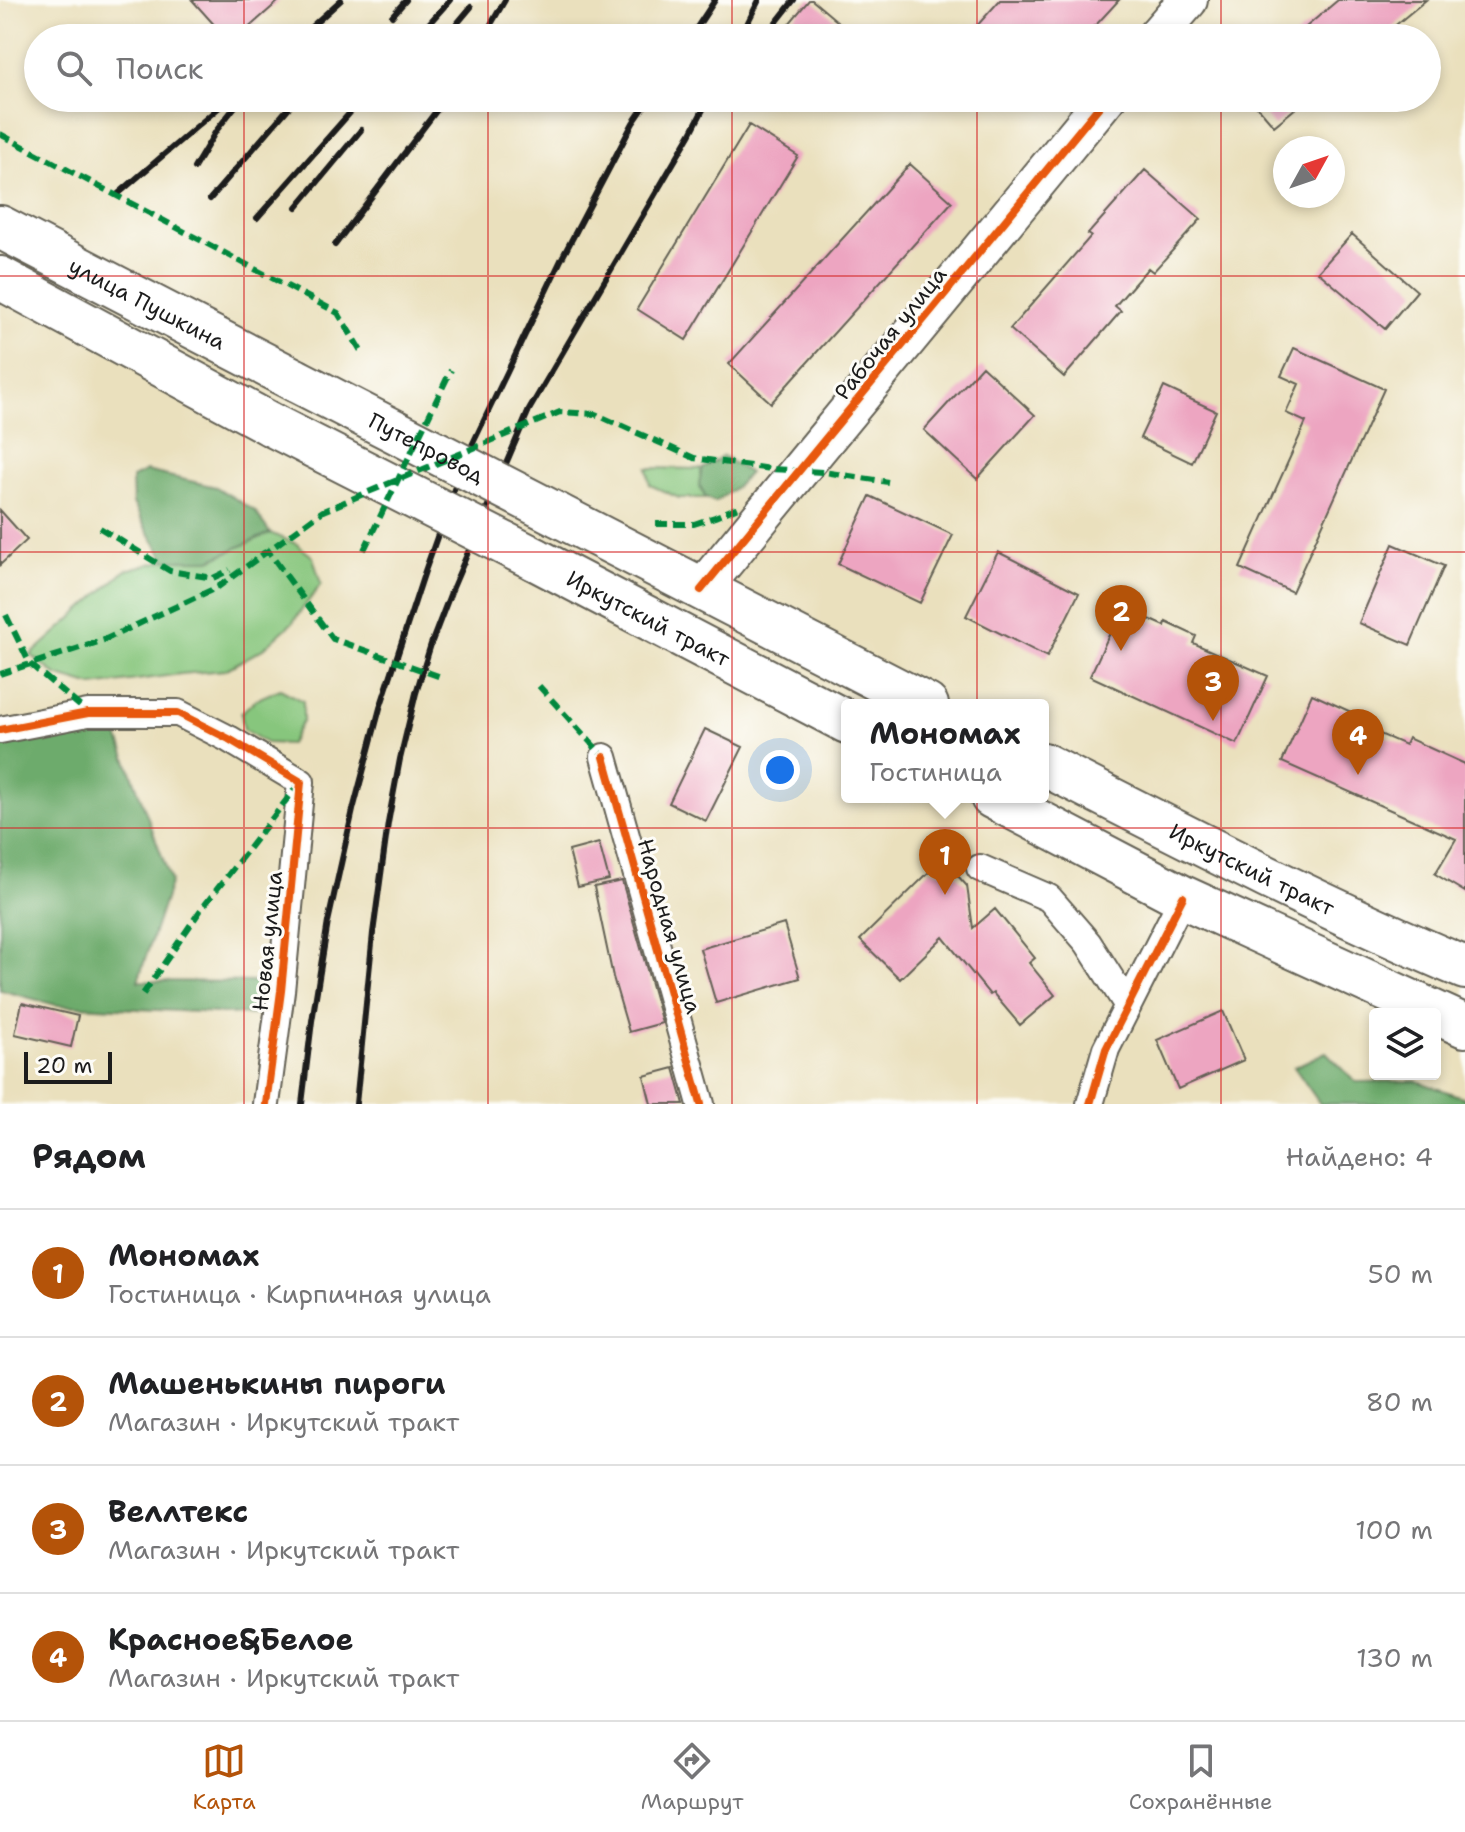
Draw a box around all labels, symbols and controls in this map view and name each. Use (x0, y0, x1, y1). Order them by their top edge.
search box (24, 24, 1441, 112)
icon: search (52, 46, 96, 90)
text: Поиск (116, 48, 204, 89)
north arrow (1273, 136, 1345, 208)
street label: улица Пушкина (64, 251, 231, 357)
street label: Рабочая улица (828, 261, 953, 406)
street label: Путепровод (364, 406, 489, 490)
street label: Иркутский тракт (561, 564, 736, 674)
pin: 2 (1095, 585, 1147, 651)
pin: 3 (1187, 655, 1239, 721)
popup (841, 699, 1049, 803)
pin: 4 (1332, 709, 1384, 775)
text: Мономах (869, 713, 1021, 754)
your location (760, 750, 800, 790)
text: Гостиница (869, 754, 1002, 789)
street label: Иркутский тракт (1164, 817, 1340, 923)
pin: 1 (919, 829, 971, 895)
street label: Народная улица (631, 835, 708, 1017)
street label: Новая улица (246, 869, 289, 1012)
map controls (1369, 1008, 1441, 1080)
button: layers (1369, 1008, 1441, 1080)
scale bar (24, 1048, 112, 1084)
text: 20 m (36, 1051, 93, 1080)
text: Рядом (32, 1133, 146, 1179)
text: Найдено: 4 (1286, 1139, 1433, 1174)
text: Мономах (108, 1235, 260, 1276)
text: 1 (52, 1256, 64, 1291)
text: 50 m (1368, 1256, 1433, 1291)
text: Гостиница · Кирпичная улица (108, 1276, 491, 1311)
text: Машенькины пироги (108, 1363, 446, 1404)
text: 2 (49, 1384, 67, 1419)
text: 80 m (1366, 1384, 1433, 1419)
text: Магазин · Иркутский тракт (108, 1404, 459, 1439)
text: Веллтекс (108, 1491, 248, 1532)
text: 3 (49, 1512, 67, 1547)
text: 100 m (1355, 1512, 1433, 1547)
text: Магазин · Иркутский тракт (108, 1532, 459, 1567)
text: Красное&Белое (108, 1619, 353, 1660)
text: 4 (49, 1640, 67, 1675)
text: 130 m (1356, 1640, 1433, 1675)
text: Магазин · Иркутский тракт (108, 1660, 459, 1695)
tab: Карта (193, 1739, 256, 1816)
tab: Маршрут (641, 1739, 743, 1816)
tab: Сохранённые (1129, 1739, 1272, 1816)

